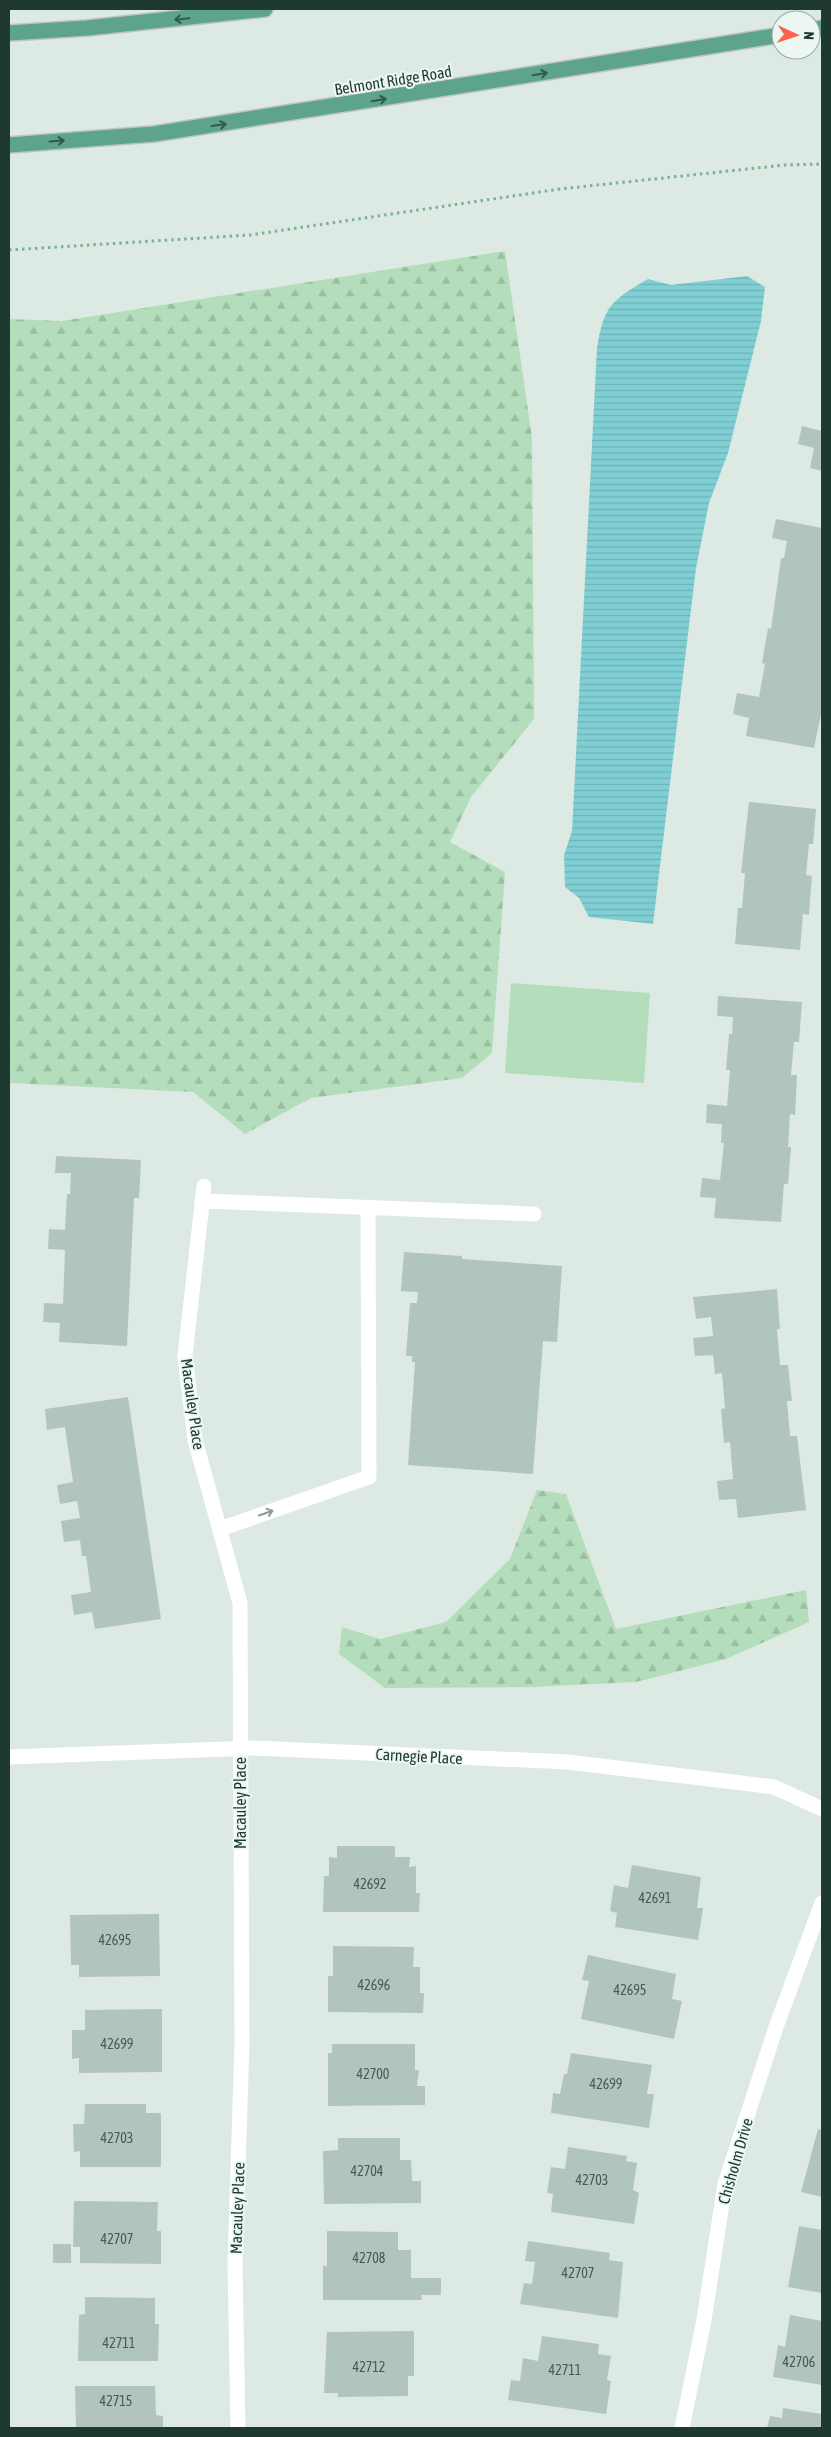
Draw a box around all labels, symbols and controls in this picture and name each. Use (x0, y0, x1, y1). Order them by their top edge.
north arrow (771, 10, 821, 60)
one-way arrow (174, 14, 190, 24)
text: N (801, 31, 817, 40)
street label: Belmont Ridge Road (333, 62, 453, 99)
one-way arrow (532, 68, 548, 78)
one-way arrow (371, 94, 387, 104)
one-way arrow (211, 120, 227, 130)
one-way arrow (49, 137, 65, 146)
street label: Macauley Place (177, 1357, 208, 1451)
one-way arrow (257, 1508, 273, 1517)
street label: Carnegie Place (375, 1745, 463, 1768)
street label: Macauley Place (231, 1757, 250, 1849)
house number: 42692 (354, 1876, 386, 1892)
house number: 42691 (639, 1890, 671, 1906)
house number: 42695 (99, 1932, 131, 1948)
house number: 42696 (358, 1977, 391, 1993)
house number: 42695 (614, 1982, 646, 1998)
house number: 42699 (101, 2036, 133, 2052)
house number: 42700 (357, 2066, 390, 2082)
house number: 42699 (590, 2076, 622, 2092)
street label: Chisholm Drive (714, 2116, 756, 2206)
house number: 42703 (101, 2130, 133, 2146)
street label: Macauley Place (226, 2162, 249, 2254)
house number: 42704 (351, 2163, 384, 2179)
house number: 42703 (576, 2172, 608, 2188)
house number: 42707 (101, 2231, 133, 2247)
house number: 42708 (353, 2250, 386, 2266)
house number: 42707 (562, 2265, 594, 2281)
house number: 42711 (103, 2335, 135, 2351)
house number: 42706 (783, 2354, 816, 2370)
house number: 42712 (353, 2359, 385, 2375)
house number: 42711 (549, 2362, 581, 2378)
house number: 42715 (100, 2393, 132, 2409)

